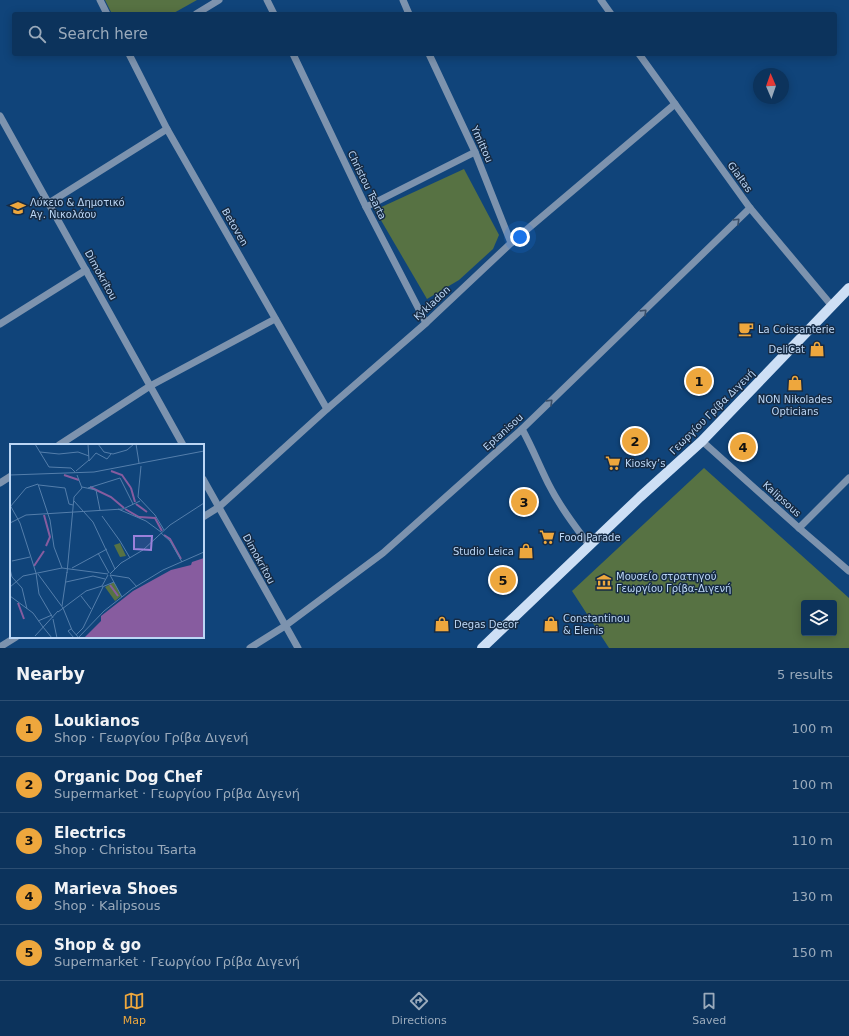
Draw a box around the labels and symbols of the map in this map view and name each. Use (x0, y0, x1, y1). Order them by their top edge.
north arrow (753, 68, 789, 104)
street label: Ymittou (469, 123, 495, 164)
street label: Christou Tsarta (346, 149, 388, 221)
street label: Gialtas (725, 160, 755, 194)
place label: Λύκειο & Δημοτικό Αγ. Νικολάου (30, 197, 125, 220)
school or university icon: Λύκειο & Δημοτικό Αγ. Νικολάου (9, 199, 27, 217)
street label: Betoven (220, 206, 250, 248)
one-way arrow (732, 218, 740, 226)
your location (510, 227, 530, 247)
street label: Dimokritou (83, 248, 119, 302)
street label: Kykladon (412, 284, 452, 322)
one-way arrow (639, 309, 647, 317)
cafe icon: La Coissanterie (737, 320, 755, 338)
place label: La Coissanterie (758, 324, 835, 335)
shop icon: DeliCat (808, 340, 826, 358)
place label: DeliCat (769, 344, 805, 355)
pin: 1 (686, 366, 712, 396)
street label: Γεωργίου Γρίβα Διγενή (667, 367, 757, 457)
shop icon: NON Nikolades Opticians (786, 374, 804, 392)
place label: NON Nikolades Opticians (758, 394, 832, 417)
one-way arrow (545, 399, 553, 407)
street label: Eptanisou (481, 411, 525, 453)
pin: 2 (622, 426, 648, 456)
pin: 4 (730, 432, 756, 462)
inset map (10, 444, 204, 638)
supermarket icon: Kiosky’s (604, 454, 622, 472)
place label: Kiosky’s (625, 458, 665, 469)
street label: Kalipsous (761, 479, 803, 519)
pin: 3 (511, 487, 537, 517)
supermarket icon: Food Parade (538, 528, 556, 546)
street label: Dimokritou (241, 532, 277, 586)
place label: Food Parade (559, 532, 621, 543)
shop icon: Studio Leica (517, 542, 535, 560)
place label: Studio Leica (453, 546, 514, 557)
pin: 5 (490, 565, 516, 595)
place label: Μουσείο στρατηγού Γεωργίου Γρίβα-Διγενή (616, 571, 731, 594)
museum icon: Μουσείο στρατηγού Γεωργίου Γρίβα-Διγενή (595, 573, 613, 591)
place label: Constantinou & Elenis (563, 613, 630, 636)
shop icon: Degas Decor (433, 615, 451, 633)
shop icon: Constantinou & Elenis (542, 615, 560, 633)
place label: Degas Decor (454, 619, 519, 630)

